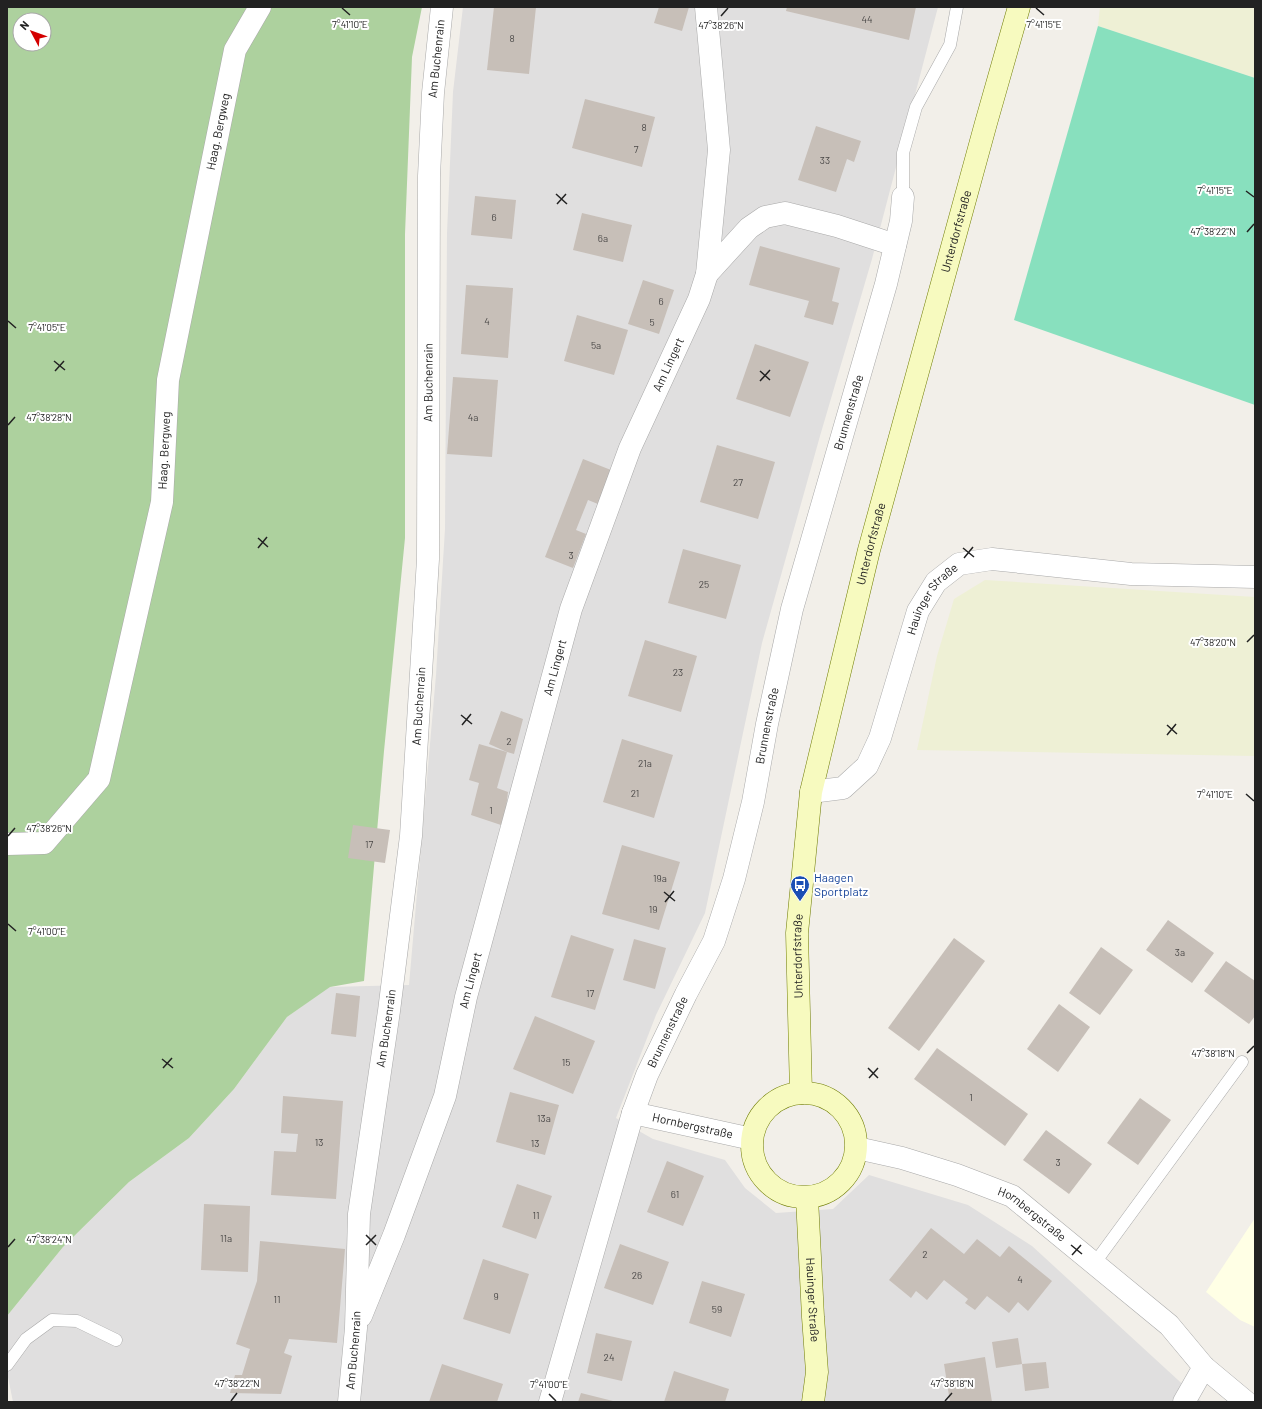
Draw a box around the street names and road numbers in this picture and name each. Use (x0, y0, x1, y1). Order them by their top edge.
street label: Am Buchenrain (425, 19, 447, 98)
street label: Haag. Bergweg (203, 92, 232, 171)
street label: Unterdorfstraße (937, 188, 973, 274)
street label: Am Lingert (649, 335, 686, 393)
street label: Am Buchenrain (420, 343, 435, 422)
street label: Brunnenstraße (830, 373, 865, 452)
street label: Haag. Bergweg (155, 411, 172, 490)
street label: Unterdorfstraße (853, 501, 888, 586)
street label: Hauinger Straße (903, 560, 960, 636)
street label: Am Lingert (540, 638, 568, 697)
street label: Am Buchenrain (409, 666, 427, 746)
street label: Brunnenstraße (752, 686, 781, 765)
street label: Unterdorfstraße (789, 913, 805, 999)
street label: Am Lingert (456, 950, 484, 1010)
street label: Am Buchenrain (373, 988, 398, 1068)
street label: Brunnenstraße (644, 993, 690, 1070)
street label: Hornbergstraße (651, 1109, 735, 1141)
street label: Hornbergstraße (996, 1183, 1069, 1244)
street label: Hauinger Straße (804, 1257, 823, 1342)
street label: Am Buchenrain (342, 1311, 362, 1390)

